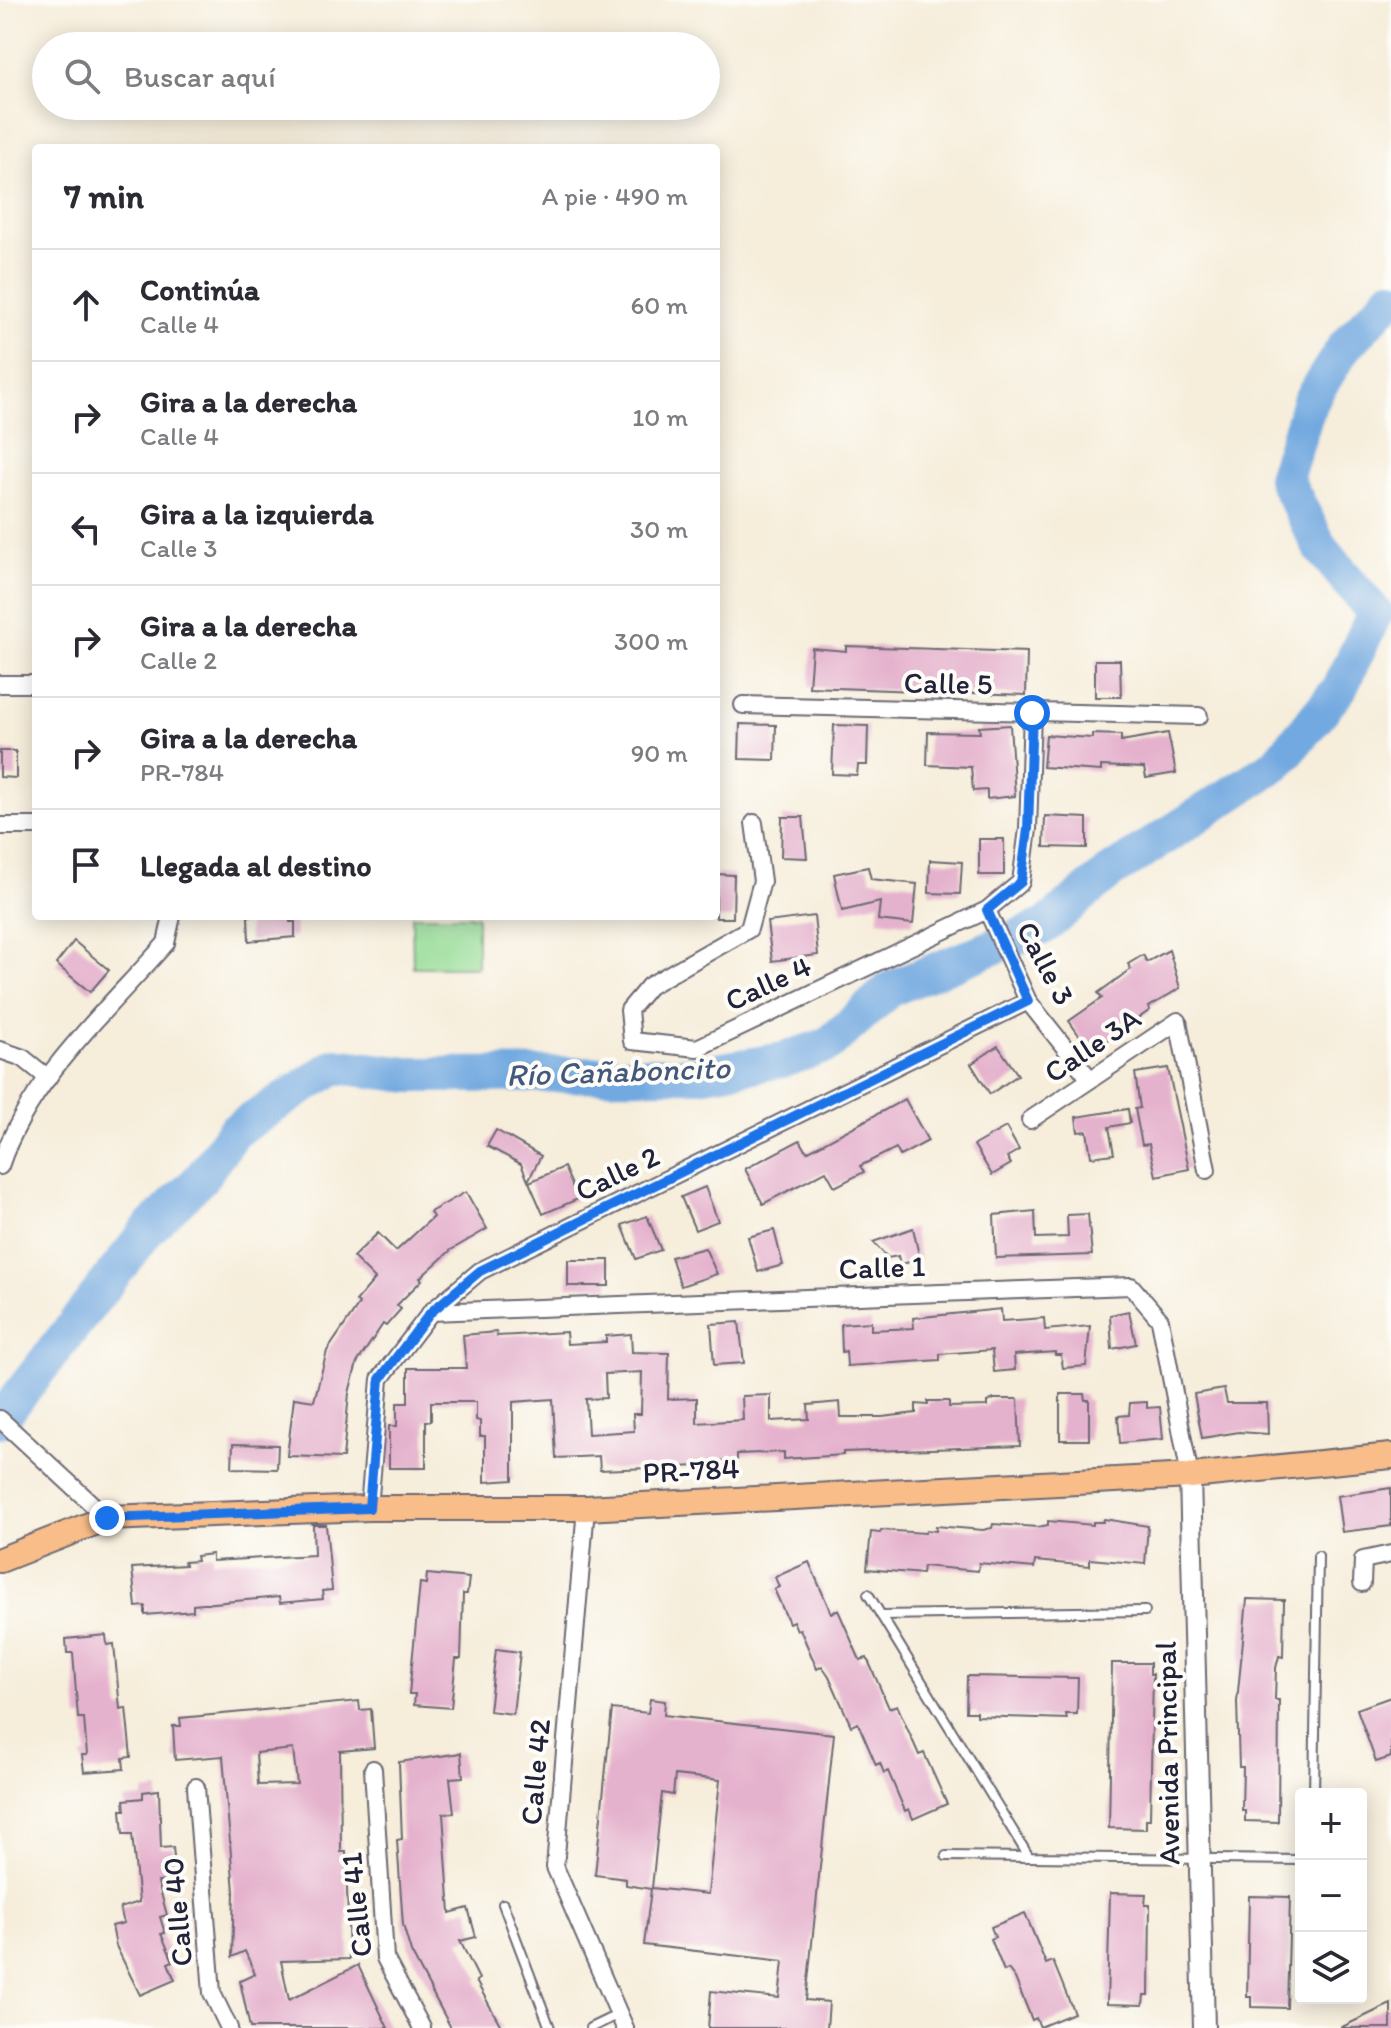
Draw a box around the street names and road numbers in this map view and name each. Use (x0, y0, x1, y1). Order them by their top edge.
street label: Calle 5 (903, 664, 993, 702)
street label: Calle 3 (1009, 915, 1083, 1011)
street label: Calle 4 (719, 947, 817, 1019)
street label: Calle 3A (1037, 999, 1147, 1091)
street label: Calle 2 (569, 1137, 665, 1209)
street label: Calle 1 (838, 1247, 926, 1287)
street label: PR-784 (642, 1449, 740, 1491)
street label: Avenida Principal (1147, 1640, 1187, 1865)
street label: Calle 42 (512, 1717, 558, 1827)
street label: Calle 41 (332, 1851, 380, 1959)
street label: Calle 40 (154, 1856, 200, 1968)

